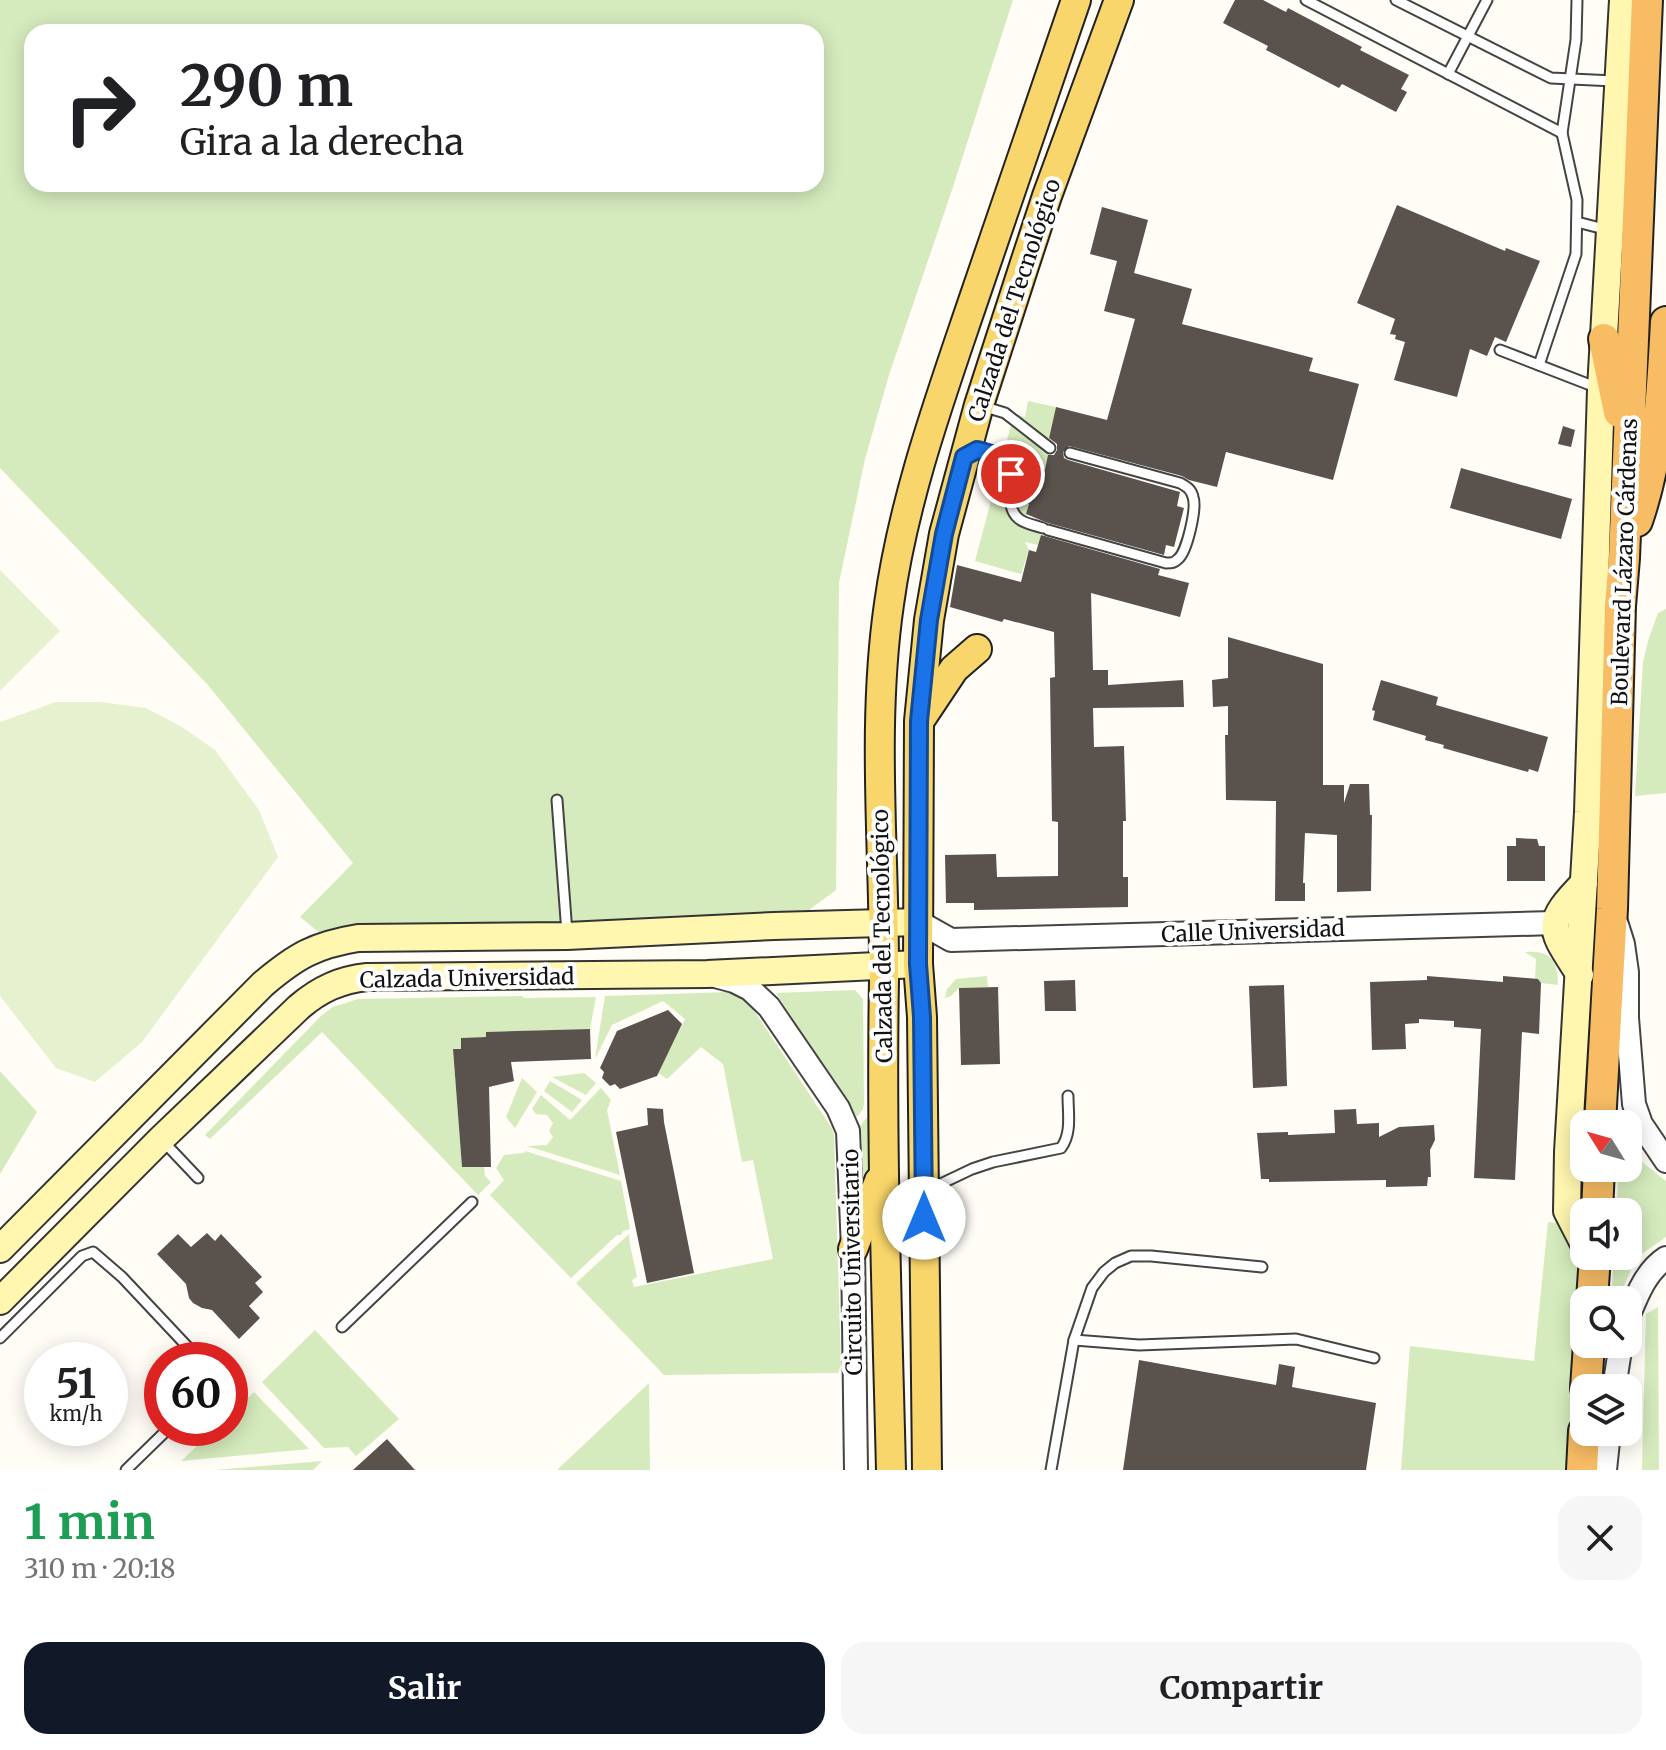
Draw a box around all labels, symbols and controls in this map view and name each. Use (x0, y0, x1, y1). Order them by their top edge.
text: 290 m (180, 51, 353, 121)
icon: right (48, 56, 152, 160)
text: Gira a la derecha (180, 120, 464, 165)
street label: Calzada del Tecnológico (961, 175, 1067, 425)
street label: Boulevard Lázaro Cárdenas (1605, 418, 1643, 706)
pin (977, 440, 1045, 508)
icon: arrive (989, 452, 1033, 496)
street label: Calzada del Tecnológico (866, 809, 898, 1063)
street label: Calle Universidad (1161, 914, 1345, 948)
street label: Calzada Universidad (359, 962, 575, 994)
north arrow (1570, 1110, 1642, 1182)
map controls (1570, 1110, 1642, 1446)
street label: Circuito Universitario (836, 1148, 868, 1376)
position arrow (882, 1176, 966, 1260)
button: sound (1570, 1198, 1642, 1270)
button: search (1570, 1286, 1642, 1358)
speed limit sign: 60 (144, 1342, 248, 1446)
text: 51 (56, 1359, 96, 1409)
button: layers (1570, 1374, 1642, 1446)
text: km/h (50, 1401, 102, 1426)
text: 1 min (24, 1492, 155, 1552)
button: close (1558, 1496, 1642, 1580)
text: 310 m · 20:18 (24, 1552, 175, 1585)
button: Salir (24, 1642, 825, 1734)
button: Compartir (841, 1642, 1642, 1734)

